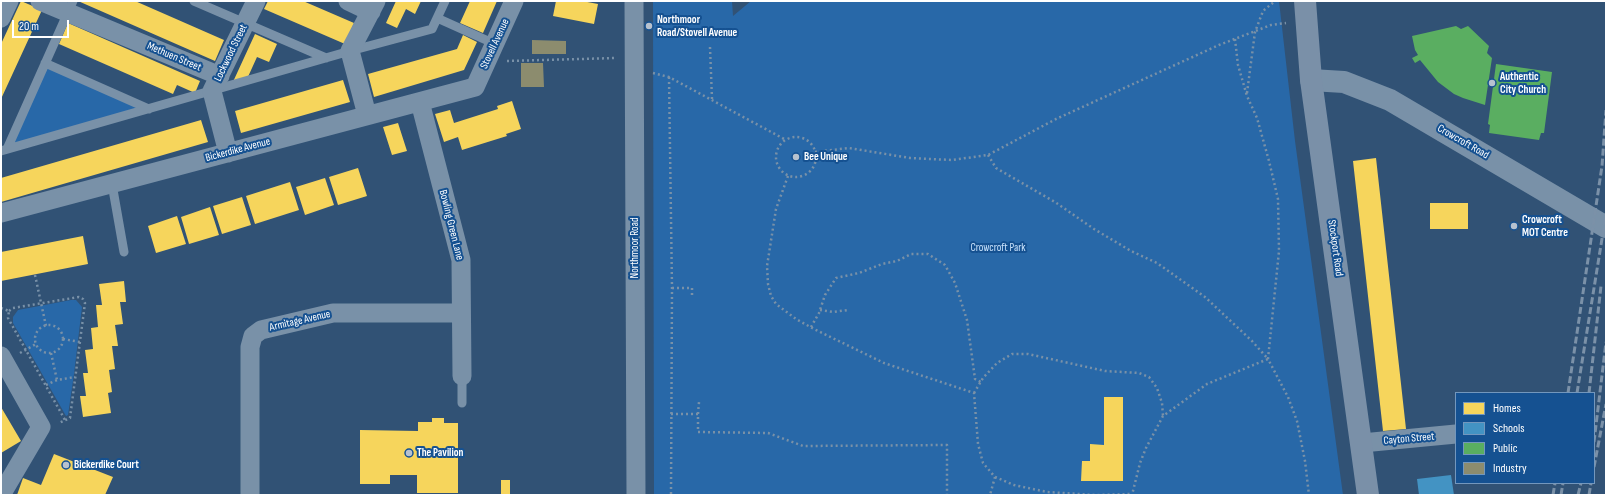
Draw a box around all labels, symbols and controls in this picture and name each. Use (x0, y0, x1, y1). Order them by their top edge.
scale bar (14, 12, 71, 38)
place label: Northmoor Road/Stovell Avenue (657, 13, 737, 39)
street label: Stovell Avenue (478, 17, 512, 71)
text: 20 m (19, 19, 39, 34)
marker: Northmoor Road/Stovell Avenue (644, 21, 654, 31)
street label: Lockwood Street (211, 22, 251, 84)
street label: Methuen Street (145, 40, 203, 74)
place label: Authentic City Church (1500, 70, 1546, 96)
marker: Authentic City Church (1487, 78, 1497, 88)
street label: Crowcroft Road (1435, 122, 1491, 162)
street label: Bickerdike Avenue (204, 135, 272, 165)
place label: Bee Unique (804, 150, 848, 164)
marker: Bee Unique (791, 152, 801, 162)
street label: Bowling Green Lane (436, 188, 466, 262)
place label: Crowcroft MOT Centre (1522, 213, 1568, 239)
street label: Northmoor Road (628, 218, 642, 278)
street label: Stockport Road (1324, 219, 1346, 277)
marker: Crowcroft MOT Centre (1509, 221, 1519, 231)
park label: Crowcroft Park (970, 241, 1026, 255)
street label: Armitage Avenue (268, 308, 332, 334)
legend (1455, 392, 1595, 484)
text: Homes (1493, 401, 1521, 416)
text: Schools (1493, 421, 1525, 436)
street label: Cayton Street (1383, 430, 1435, 448)
text: Public (1493, 441, 1518, 456)
place label: The Pavilion (417, 446, 463, 460)
marker: The Pavilion (404, 448, 414, 458)
place label: Bickerdike Court (74, 458, 139, 472)
marker: Bickerdike Court (61, 460, 71, 470)
text: Industry (1493, 461, 1527, 476)

